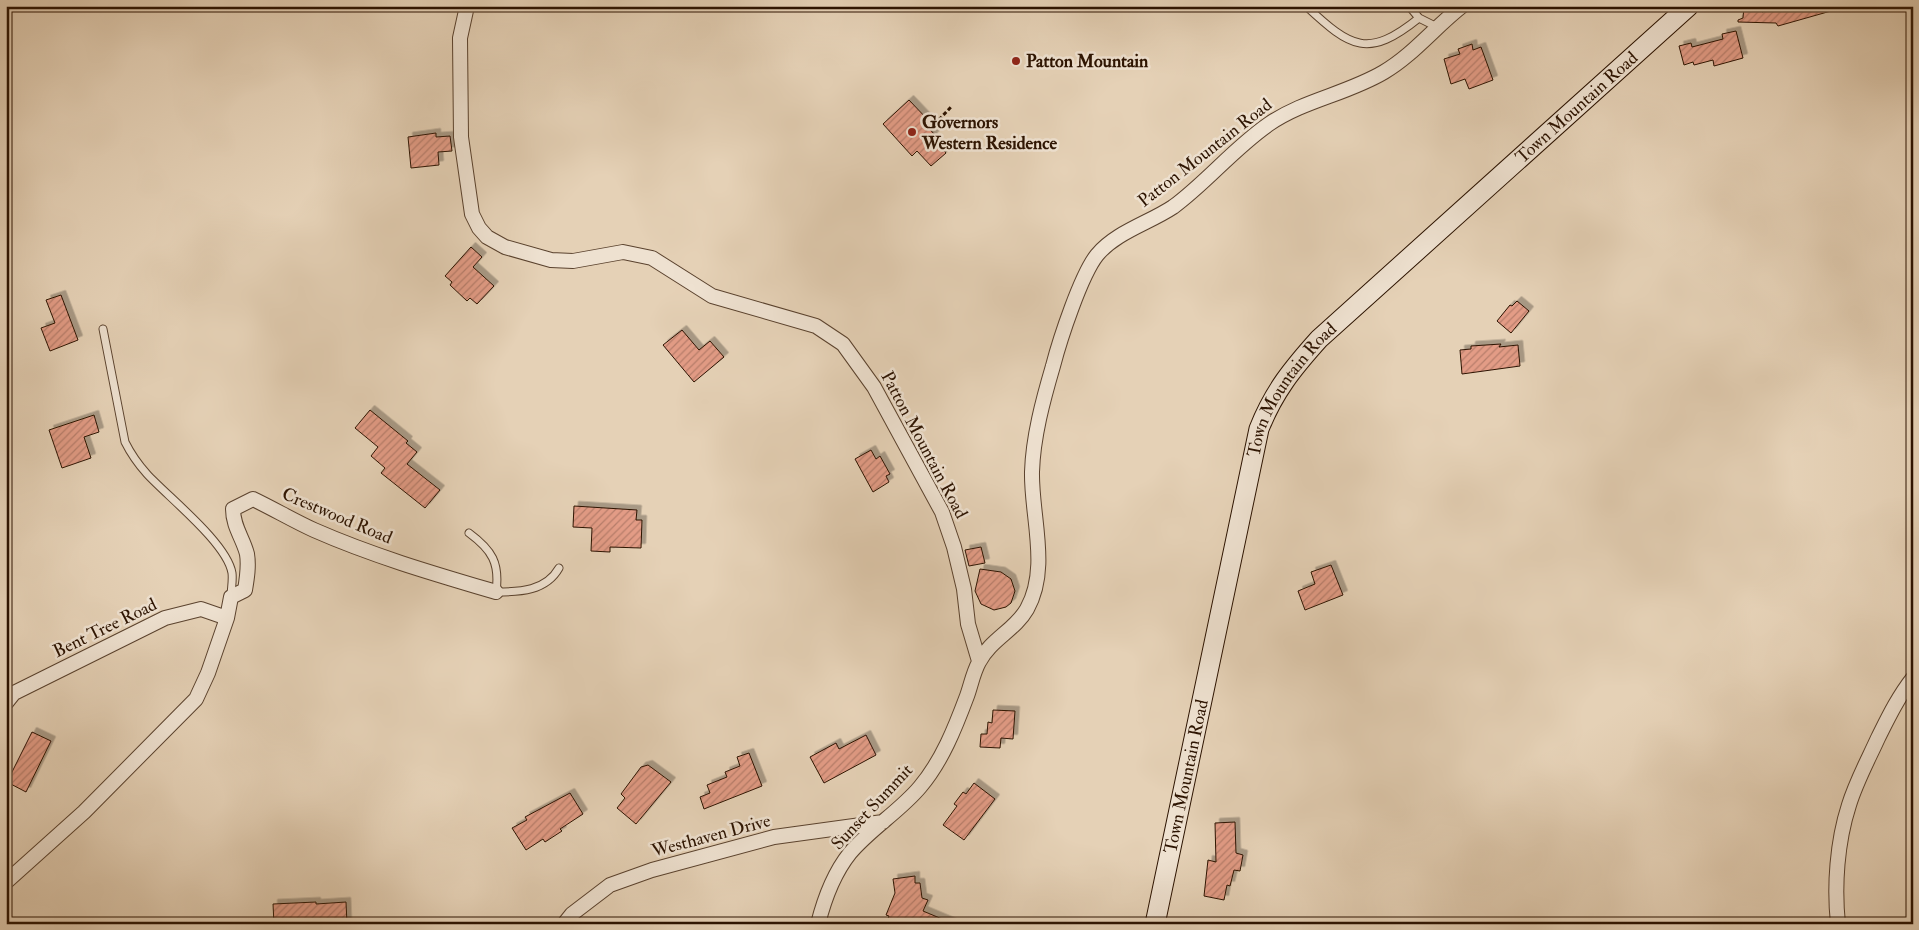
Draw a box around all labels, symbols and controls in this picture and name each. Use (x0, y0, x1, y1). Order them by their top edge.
street label: Town Mountain Road (1510, 46, 1643, 168)
place label: Patton Mountain (1026, 50, 1149, 73)
marker: Patton Mountain (1010, 55, 1022, 67)
street label: Patton Mountain Road (1133, 93, 1277, 212)
place label: Governors Western Residence (921, 111, 1058, 155)
marker: Governors Western Residence (906, 126, 918, 138)
street label: Town Mountain Road (1242, 317, 1342, 459)
street label: Patton Mountain Road (875, 367, 973, 523)
street label: Crestwood Road (278, 482, 396, 550)
street label: Bent Tree Road (49, 593, 161, 663)
street label: Town Mountain Road (1159, 697, 1213, 855)
street label: Sunset Summit (826, 759, 918, 855)
street label: Westhaven Drive (648, 809, 773, 863)

